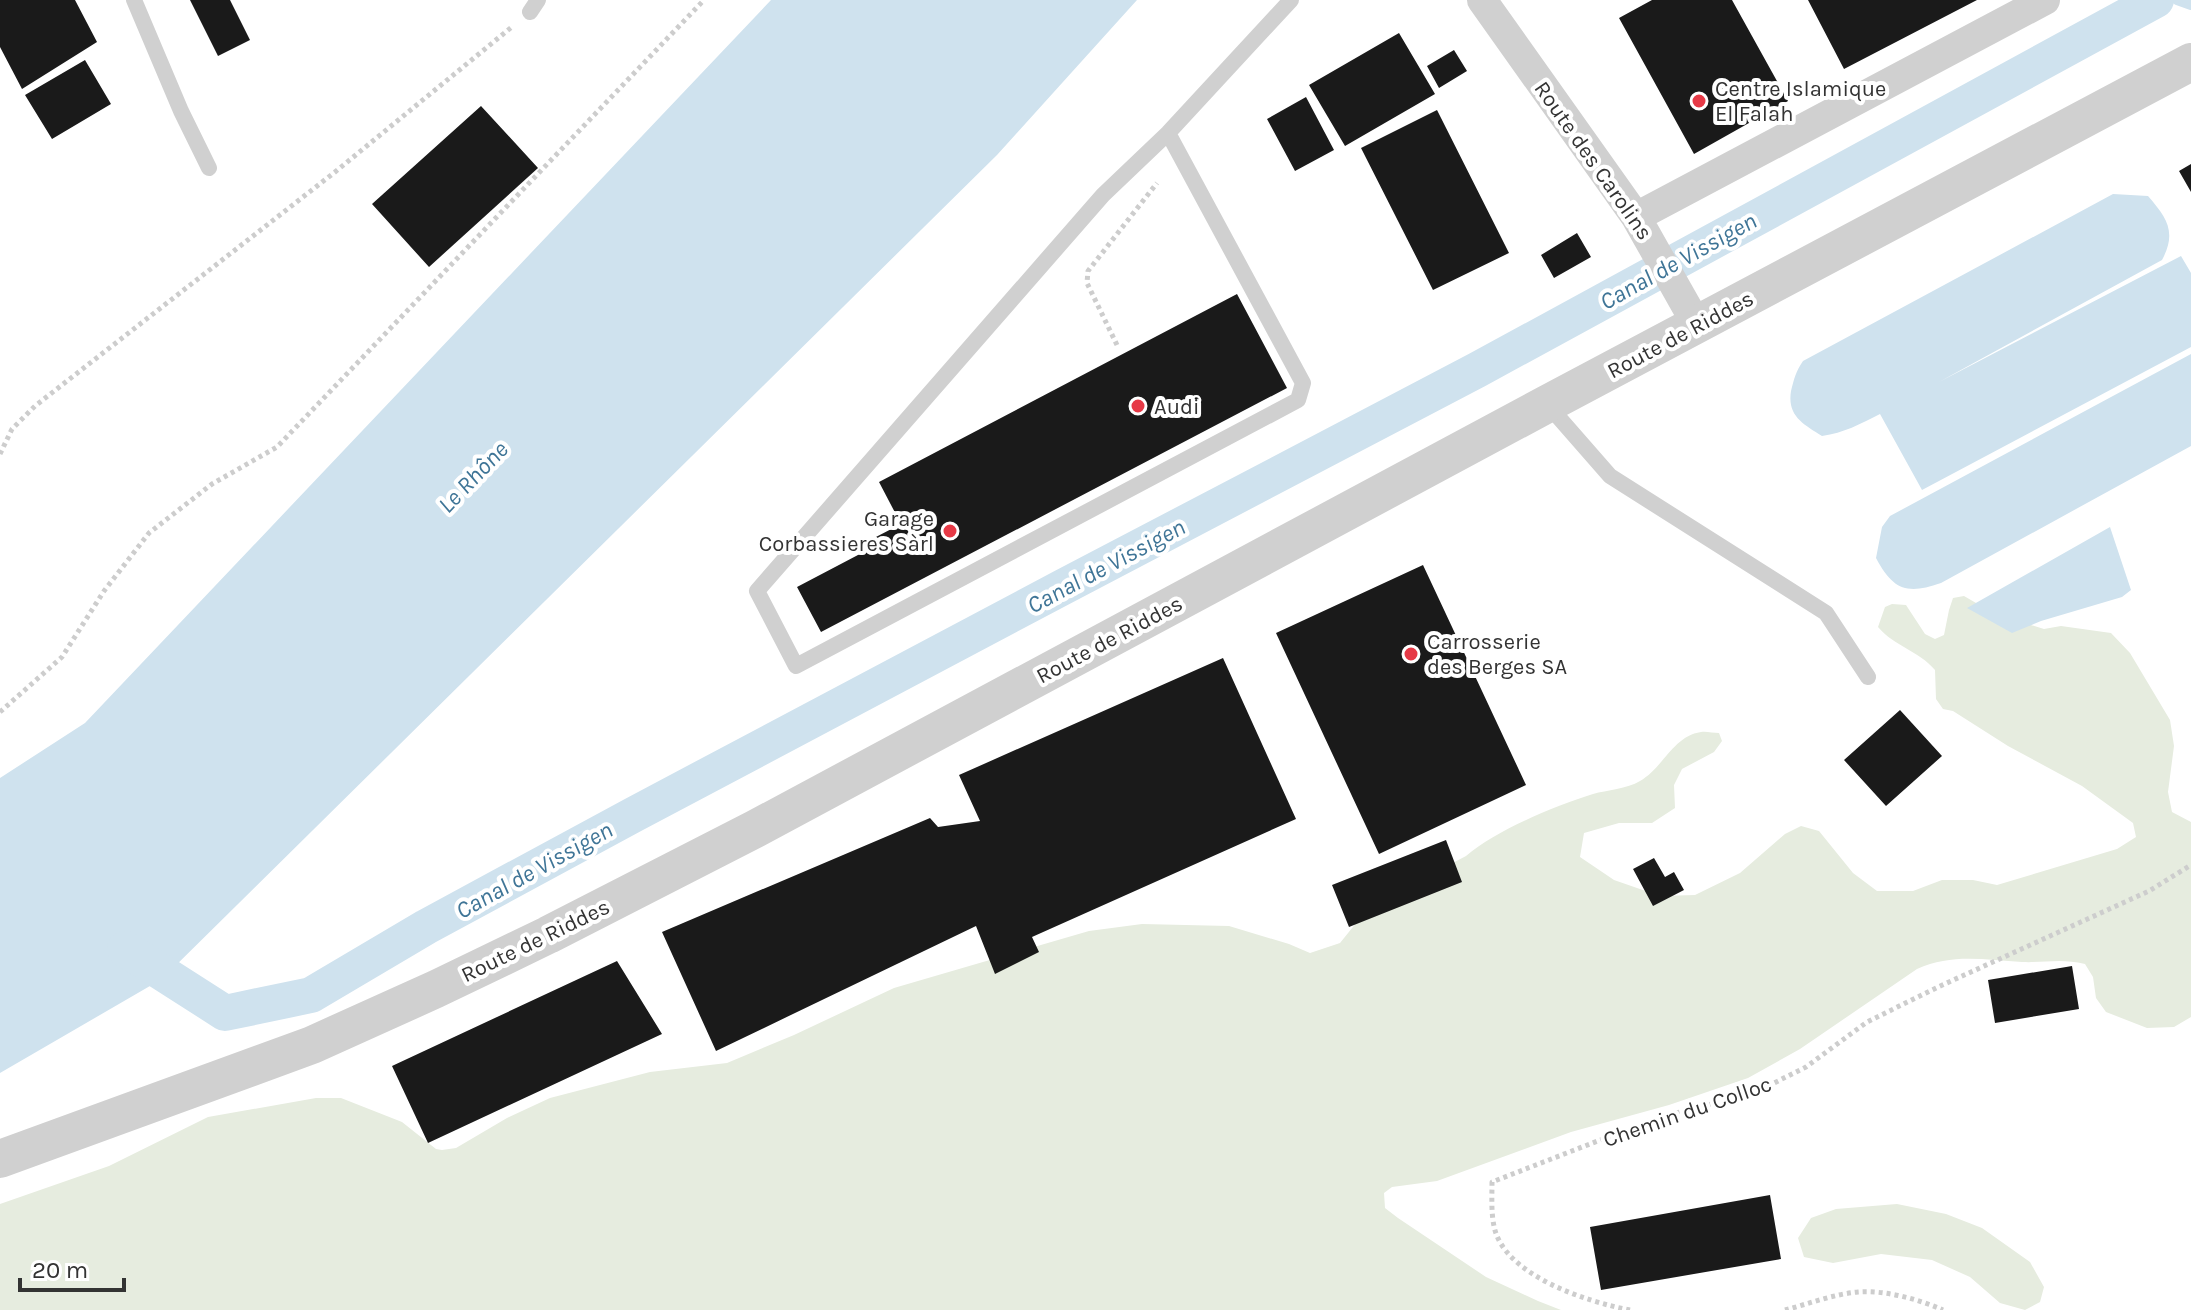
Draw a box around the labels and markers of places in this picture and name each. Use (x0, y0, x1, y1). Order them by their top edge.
place label: Centre Islamique El Falah (1715, 76, 1886, 127)
marker: Centre Islamique El Falah (1690, 92, 1708, 110)
place label: Audi (1154, 394, 1200, 420)
marker: Audi (1129, 397, 1147, 415)
place label: Garage Corbassieres Sàrl (759, 506, 934, 557)
marker: Garage Corbassieres Sàrl (941, 522, 959, 540)
place label: Carrosserie des Berges SA (1427, 629, 1567, 680)
marker: Carrosserie des Berges SA (1402, 645, 1420, 663)

